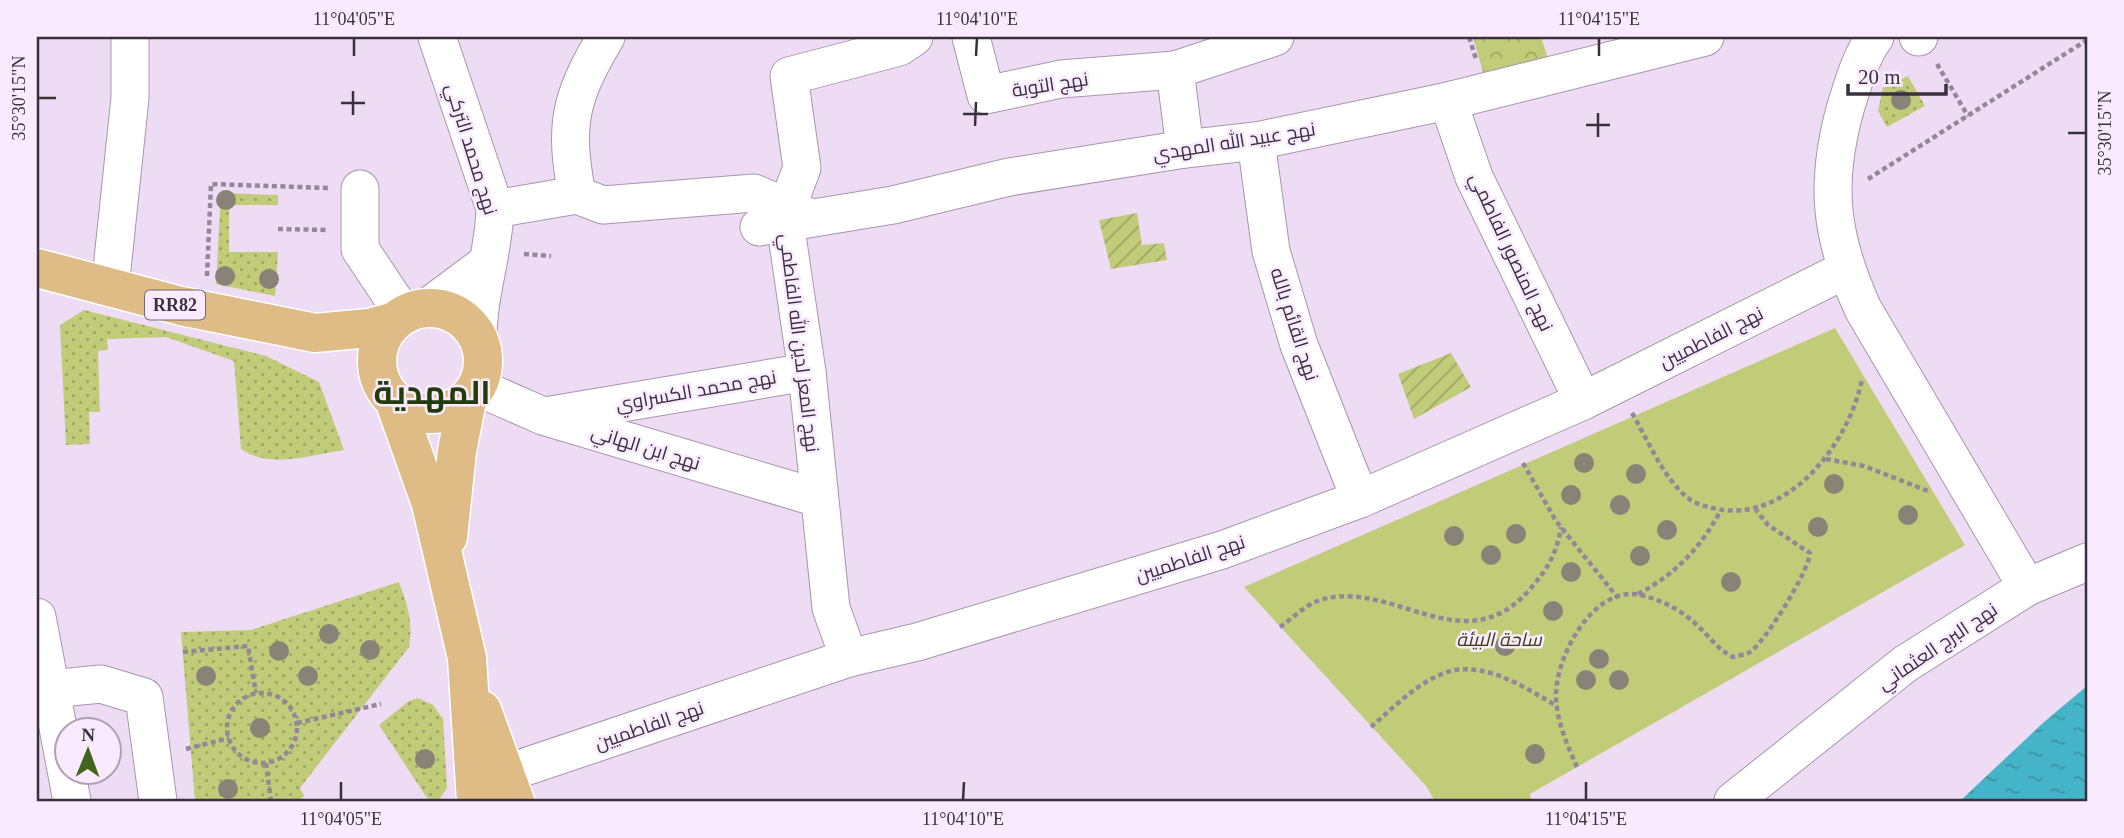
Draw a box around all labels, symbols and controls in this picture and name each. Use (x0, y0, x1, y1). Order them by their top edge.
text: 11°04'05"E (313, 9, 395, 29)
text: 11°04'10"E (936, 9, 1018, 29)
text: 11°04'15"E (1558, 9, 1640, 29)
scale bar (1848, 52, 1946, 96)
text: 35°30'15"N (9, 56, 29, 140)
text: 20 m (1858, 65, 1901, 89)
street label: نهج التوبة (1010, 68, 1090, 104)
street label: نهج محمد التركي (438, 81, 501, 218)
text: 35°30'15"N (2095, 91, 2115, 175)
street label: نهج عبيد الله المهدي (1151, 116, 1318, 169)
street label: نهج المنصور الفاطمي (1462, 170, 1557, 336)
street label: نهج المعز لدين الله الفاطمي (772, 232, 825, 454)
street label: نهج القائم بالله (1264, 265, 1323, 384)
road number: RR82 (145, 290, 205, 320)
street label: نهج الفاطميين (1656, 302, 1768, 375)
street label: نهج محمد الكسراوي (614, 366, 779, 419)
district label: المهدية (373, 375, 491, 413)
street label: نهج ابن الهاني (588, 421, 703, 478)
street label: نهج الفاطميين (1133, 531, 1248, 589)
street label: نهج البرج العثماني (1873, 599, 2003, 698)
park label: ساحة البيئة (1456, 629, 1543, 650)
street label: نهج الفاطميين (592, 697, 707, 757)
north arrow (52, 716, 122, 786)
text: N (81, 724, 96, 745)
text: 11°04'05"E (300, 809, 382, 829)
text: 11°04'10"E (922, 809, 1004, 829)
text: 11°04'15"E (1545, 809, 1627, 829)

